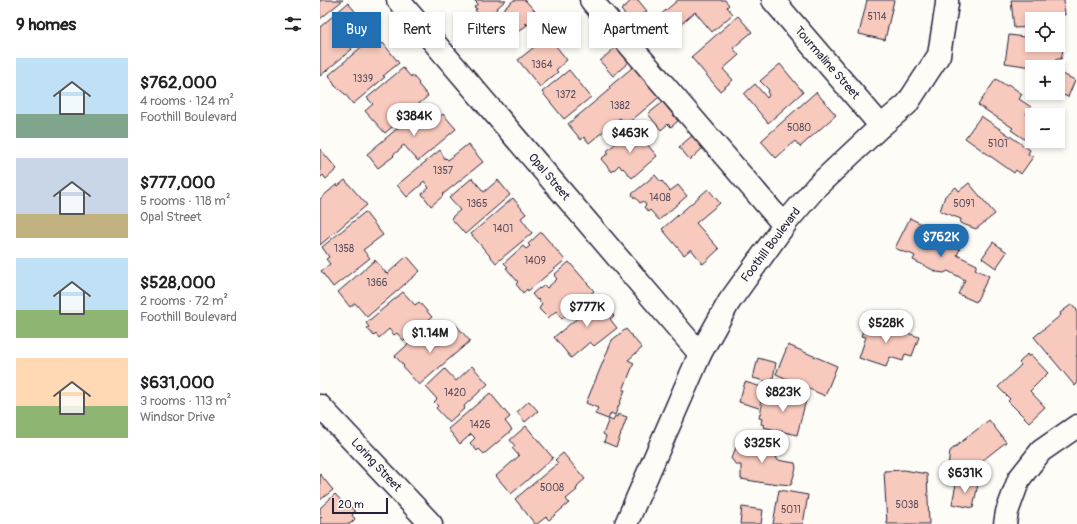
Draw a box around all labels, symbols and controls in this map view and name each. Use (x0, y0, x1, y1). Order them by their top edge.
house number: 5114 (867, 11, 887, 23)
chip: Buy (332, 12, 381, 48)
chip: Rent (389, 12, 445, 48)
chip: Filters (453, 12, 519, 48)
chip: New (527, 12, 581, 48)
chip: Apartment (589, 12, 682, 48)
map controls (1025, 12, 1065, 148)
button: locate (1025, 12, 1065, 52)
icon: filters (282, 13, 304, 35)
text: 9 homes (16, 14, 76, 35)
street label: Tourmaline Street (791, 23, 863, 103)
house number: 1364 (531, 59, 553, 71)
button: + (1025, 60, 1065, 100)
text: $762,000 (140, 72, 217, 93)
house number: 1339 (353, 73, 373, 85)
icon: home (48, 74, 96, 122)
house number: 1372 (556, 89, 577, 101)
text: 4 rooms · 124 m² (140, 93, 234, 109)
house number: 1382 (610, 100, 630, 112)
pin: $384K (386, 103, 442, 137)
text: $384K (396, 108, 432, 124)
button: − (1025, 108, 1065, 148)
text: Foothill Boulevard (140, 109, 237, 125)
pin: $463K (602, 120, 658, 154)
house number: 5080 (787, 122, 811, 134)
text: $463K (611, 125, 649, 141)
house number: 5101 (988, 138, 1008, 150)
street label: Opal Street (525, 150, 573, 204)
house number: 1357 (433, 165, 454, 177)
text: $777,000 (140, 172, 215, 193)
icon: home (48, 174, 96, 222)
house number: 1408 (649, 192, 671, 204)
text: 5 rooms · 118 m² (140, 193, 230, 209)
house number: 1365 (467, 198, 487, 210)
house number: 5091 (953, 198, 975, 210)
street label: Foothill Boulevard (738, 205, 804, 285)
text: Opal Street (140, 209, 202, 225)
house number: 1401 (493, 223, 513, 235)
pin: $762K (913, 224, 969, 258)
text: $762K (923, 229, 959, 245)
house number: 1358 (334, 243, 354, 255)
house number: 1409 (524, 255, 546, 267)
text: $528,000 (140, 272, 216, 293)
icon: home (48, 274, 96, 322)
house number: 1366 (366, 277, 388, 289)
text: 2 rooms · 72 m² (140, 293, 228, 309)
pin: $777K (559, 294, 615, 328)
text: $777K (569, 299, 605, 315)
text: Foothill Boulevard (140, 309, 237, 325)
pin: $528K (858, 310, 914, 344)
text: $528K (868, 315, 904, 331)
pin: $1.14M (397, 320, 463, 354)
text: $1.14M (412, 325, 448, 341)
text: $631,000 (140, 372, 214, 393)
icon: home (48, 374, 96, 422)
pin: $823K (755, 379, 811, 413)
text: $823K (765, 384, 801, 400)
house number: 1420 (444, 387, 466, 399)
text: 3 rooms · 113 m² (140, 393, 231, 409)
text: Windsor Drive (140, 409, 215, 425)
house number: 1426 (469, 419, 491, 431)
pin: $325K (734, 430, 790, 464)
street label: Loring Street (347, 435, 405, 495)
text: $325K (744, 435, 780, 451)
pin: $631K (937, 460, 993, 494)
text: $631K (948, 465, 982, 481)
house number: 5008 (540, 482, 564, 494)
scale bar (332, 496, 388, 515)
text: 20 m (338, 498, 364, 511)
house number: 5038 (896, 499, 918, 511)
house number: 5011 (781, 504, 801, 516)

